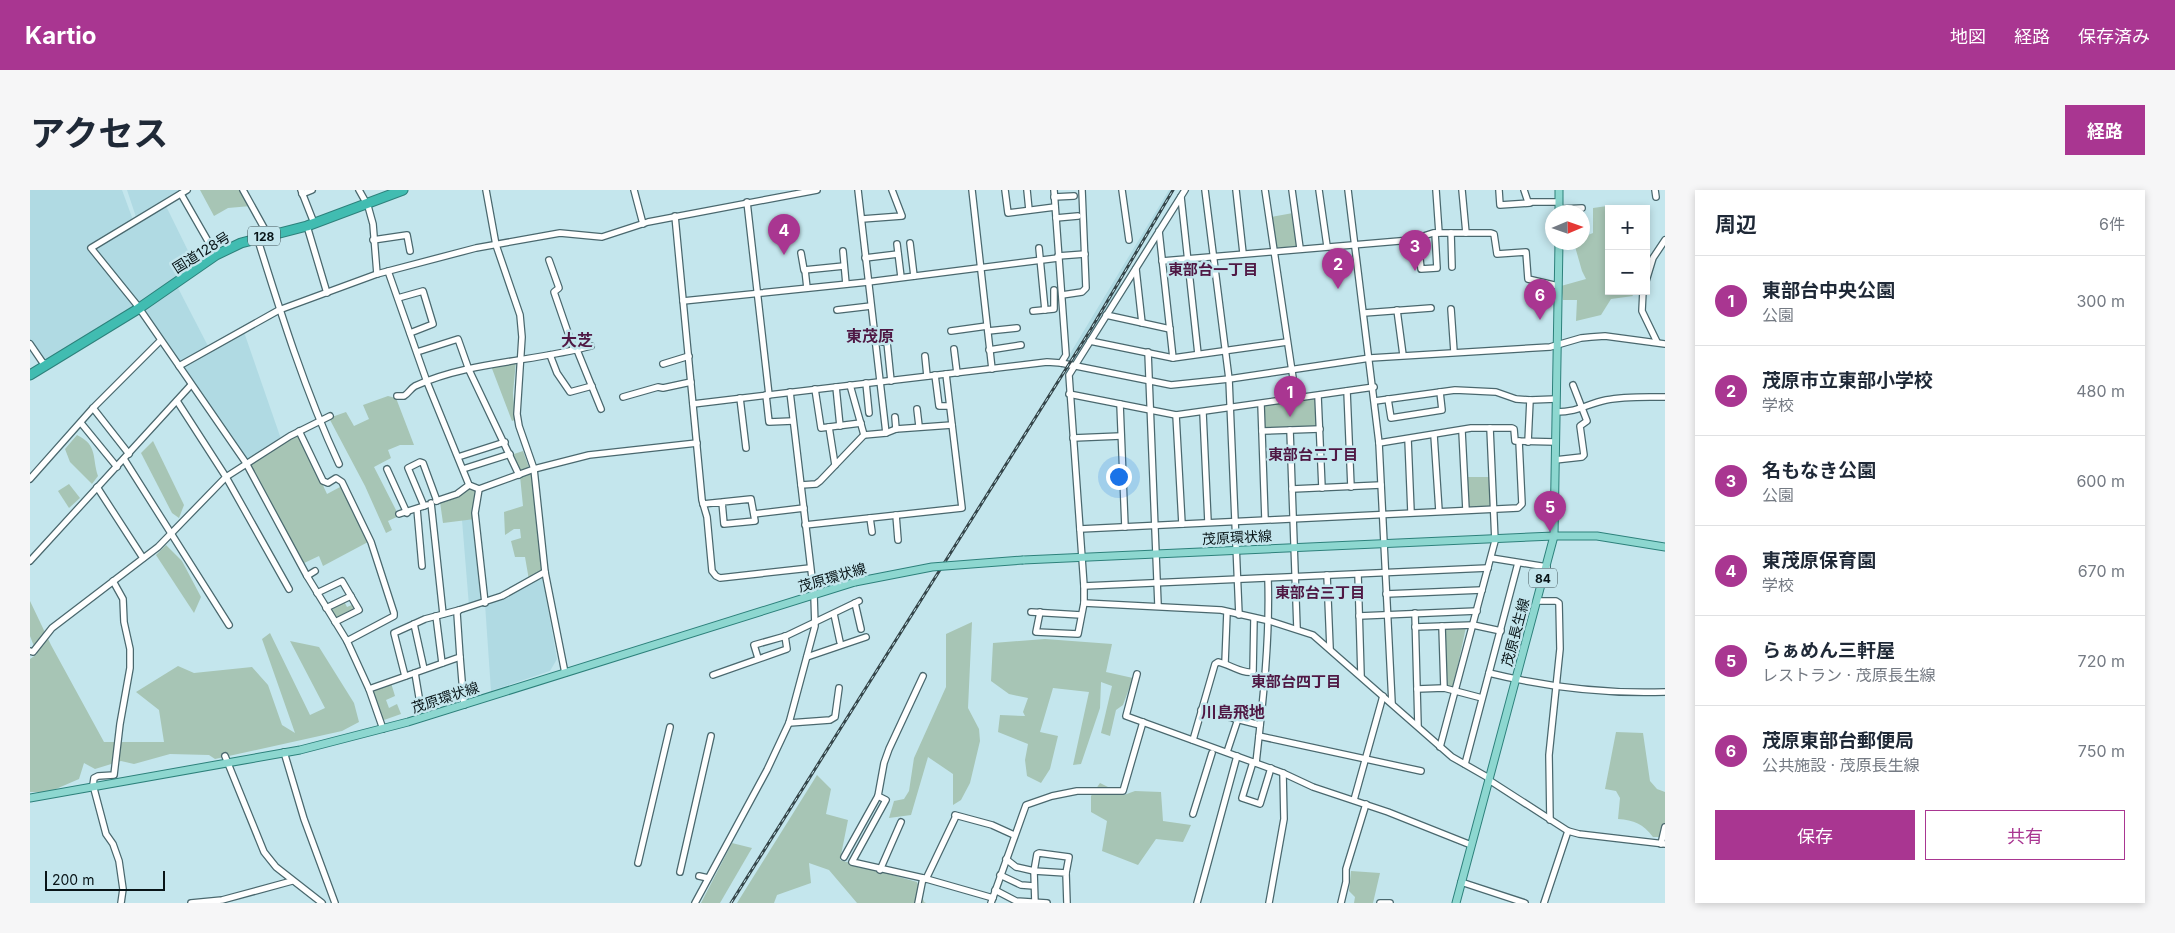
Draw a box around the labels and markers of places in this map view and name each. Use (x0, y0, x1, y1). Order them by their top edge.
pin: 4 (768, 214, 800, 255)
pin: 3 (1399, 230, 1431, 271)
pin: 2 (1322, 248, 1354, 289)
pin: 6 (1524, 279, 1556, 320)
pin: 1 (1274, 376, 1306, 417)
pin: 5 (1534, 491, 1566, 532)

